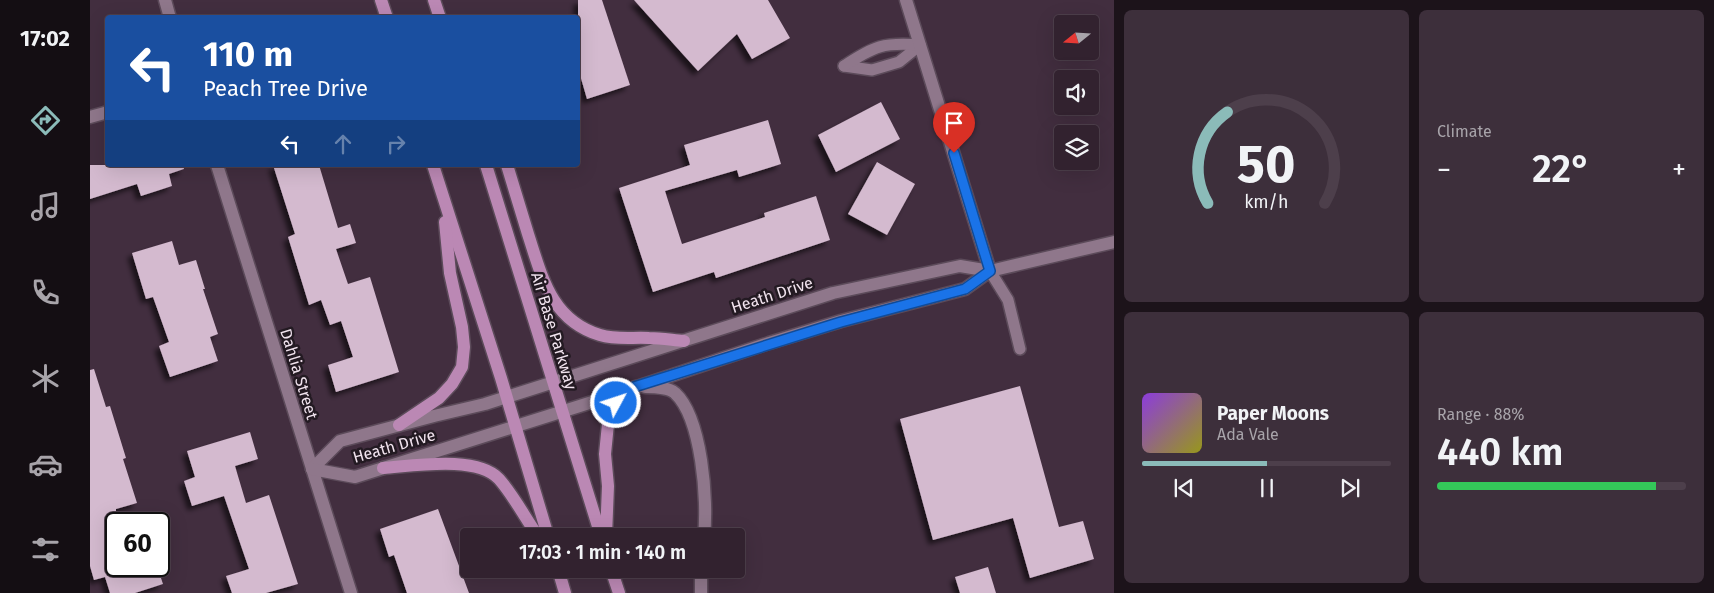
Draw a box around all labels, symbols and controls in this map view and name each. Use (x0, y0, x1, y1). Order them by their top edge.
north arrow (1054, 15, 1099, 60)
map controls (1054, 15, 1099, 170)
text: 17:02 (20, 25, 70, 52)
text: 110 m (203, 33, 293, 75)
icon: left (120, 35, 185, 100)
button: sound (1054, 70, 1099, 115)
text: Peach Tree Drive (203, 75, 368, 102)
pin (933, 102, 975, 153)
icon: directions (28, 103, 63, 138)
icon: arrive (940, 109, 968, 137)
text: Climate (1437, 122, 1492, 141)
button: layers (1054, 125, 1099, 170)
icon: left (276, 130, 304, 158)
icon: ahead (329, 130, 357, 158)
icon: right (382, 130, 410, 158)
text: 50 (1237, 133, 1296, 196)
text: 22° (1532, 146, 1591, 192)
text: − (1437, 153, 1451, 186)
text: + (1672, 153, 1686, 186)
icon: music (28, 189, 63, 224)
text: km/h (1244, 191, 1289, 213)
street label: Air Base Parkway (527, 270, 581, 392)
street label: Heath Drive (729, 273, 815, 317)
icon: phone (28, 275, 63, 310)
street label: Dahlia Street (276, 326, 322, 422)
icon: climate (28, 361, 63, 396)
position arrow (589, 376, 641, 428)
text: Paper Moons (1217, 402, 1329, 425)
text: Range · 88% (1437, 405, 1525, 424)
street label: Heath Drive (350, 425, 438, 467)
text: Ada Vale (1217, 425, 1279, 444)
text: 440 km (1437, 429, 1563, 475)
icon: car (28, 447, 63, 482)
icon: previous (1170, 474, 1198, 502)
icon: pause (1253, 474, 1281, 502)
icon: next (1336, 474, 1364, 502)
speed limit sign: 60 (105, 512, 170, 577)
icon: filters (28, 532, 63, 567)
text: 17:03 · 1 min · 140 m (519, 541, 686, 564)

